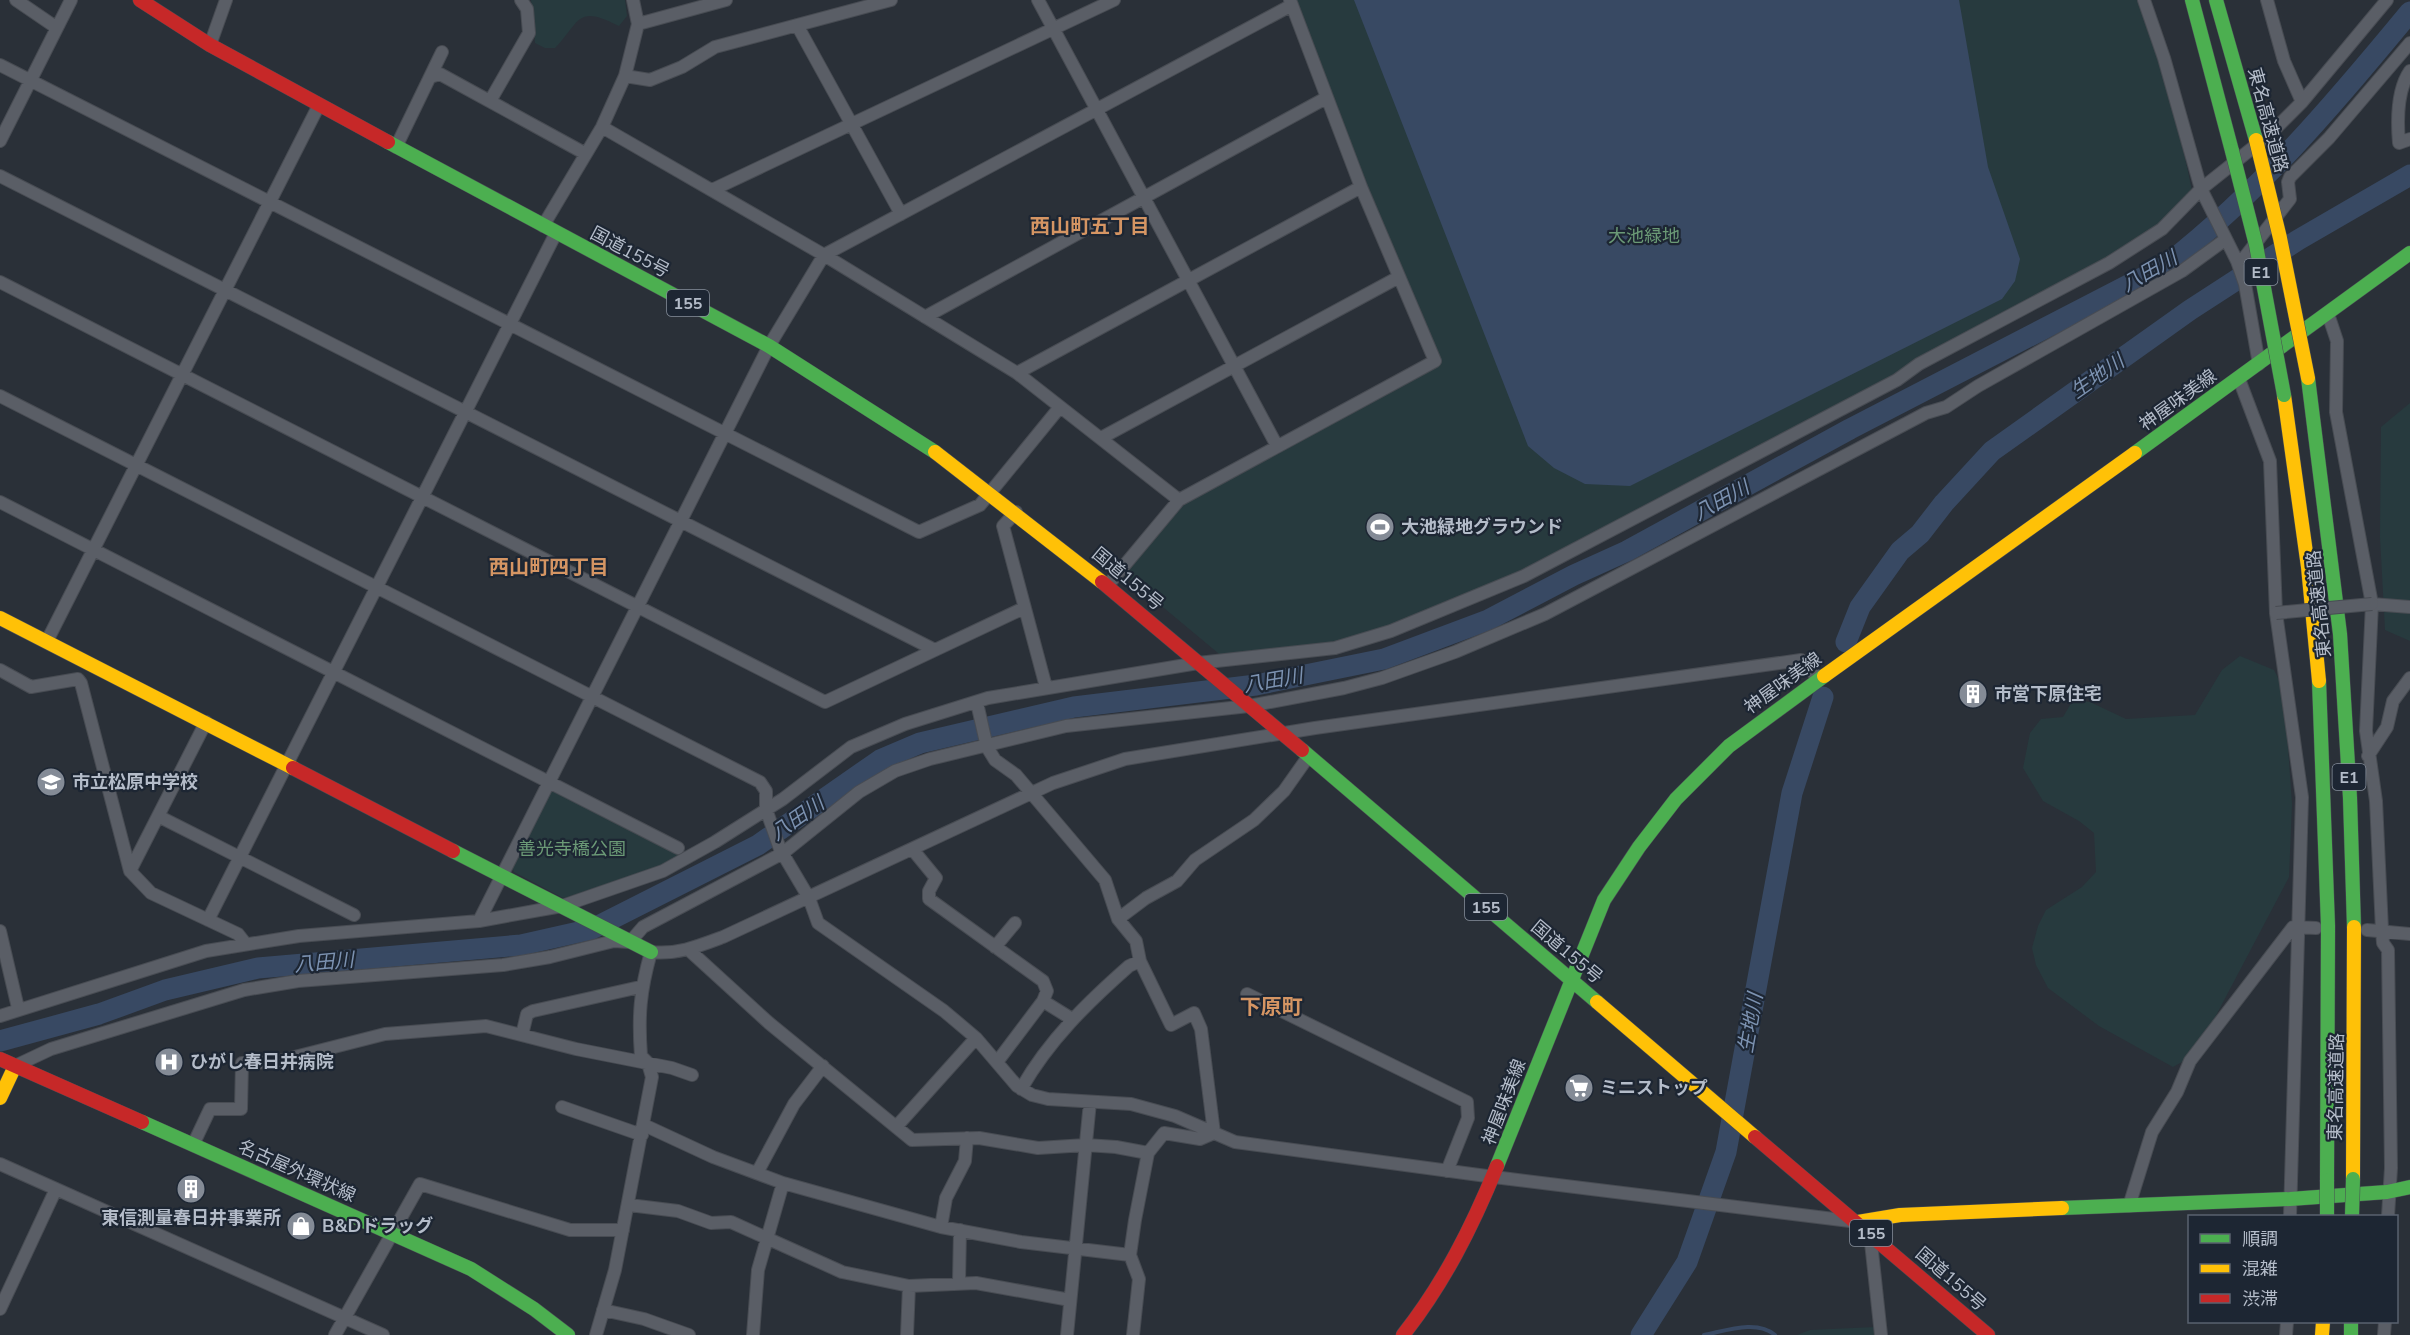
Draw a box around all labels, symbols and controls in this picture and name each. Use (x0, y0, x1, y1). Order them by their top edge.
street label: 東名高速道路 (2242, 65, 2294, 175)
district label: 西山町五丁目 (1030, 213, 1150, 240)
street label: 国道155号 (586, 221, 674, 283)
park label: 大池緑地 (1608, 224, 1680, 248)
water label: 八田川 (2117, 244, 2184, 298)
road number: E1 (2244, 259, 2278, 285)
road number: 155 (667, 290, 709, 316)
water label: 生地川 (2065, 347, 2131, 405)
street label: 神屋味美線 (2135, 364, 2221, 436)
water label: 八田川 (1688, 473, 1756, 527)
sports icon: 大池緑地グラウンド (1364, 511, 1396, 543)
place label: 大池緑地グラウンド (1401, 515, 1563, 539)
street label: 国道155号 (1087, 542, 1169, 616)
street label: 東名高速道路 (2301, 549, 2337, 659)
district label: 西山町四丁目 (489, 554, 609, 581)
street label: 神屋味美線 (1740, 647, 1826, 719)
water label: 八田川 (1241, 662, 1307, 699)
building icon: 市営下原住宅 (1957, 678, 1989, 710)
place label: 市営下原住宅 (1994, 682, 2102, 706)
road number: E1 (2332, 764, 2366, 790)
school or university icon: 市立松原中学校 (35, 766, 67, 798)
place label: 市立松原中学校 (72, 770, 198, 794)
water label: 八田川 (765, 789, 831, 847)
park label: 善光寺橋公園 (518, 837, 626, 861)
road number: 155 (1465, 894, 1507, 920)
street label: 国道155号 (1526, 915, 1608, 989)
water label: 八田川 (293, 946, 357, 979)
water label: 生地川 (1732, 989, 1769, 1055)
district label: 下原町 (1240, 993, 1303, 1021)
street label: 東名高速道路 (2323, 1033, 2349, 1141)
hospital icon: ひがし春日井病院 (153, 1046, 185, 1078)
place label: ひがし春日井病院 (190, 1050, 334, 1074)
street label: 神屋味美線 (1477, 1056, 1531, 1148)
supermarket icon: ミニストップ (1563, 1072, 1595, 1104)
place label: ミニストップ (1600, 1076, 1708, 1100)
street label: 名古屋外環状線 (235, 1134, 359, 1208)
building icon: 東信測量春日井事業所 (175, 1173, 207, 1205)
place label: 東信測量春日井事業所 (101, 1206, 281, 1230)
shop icon: B&Dドラッグ (285, 1210, 317, 1242)
place label: B&Dドラッグ (322, 1214, 433, 1238)
legend (2188, 1215, 2398, 1323)
road number: 155 (1850, 1220, 1892, 1246)
text: 順調 (2242, 1227, 2278, 1251)
street label: 国道155号 (1911, 1242, 1991, 1316)
text: 混雑 (2242, 1257, 2278, 1281)
text: 渋滞 (2242, 1287, 2278, 1311)

